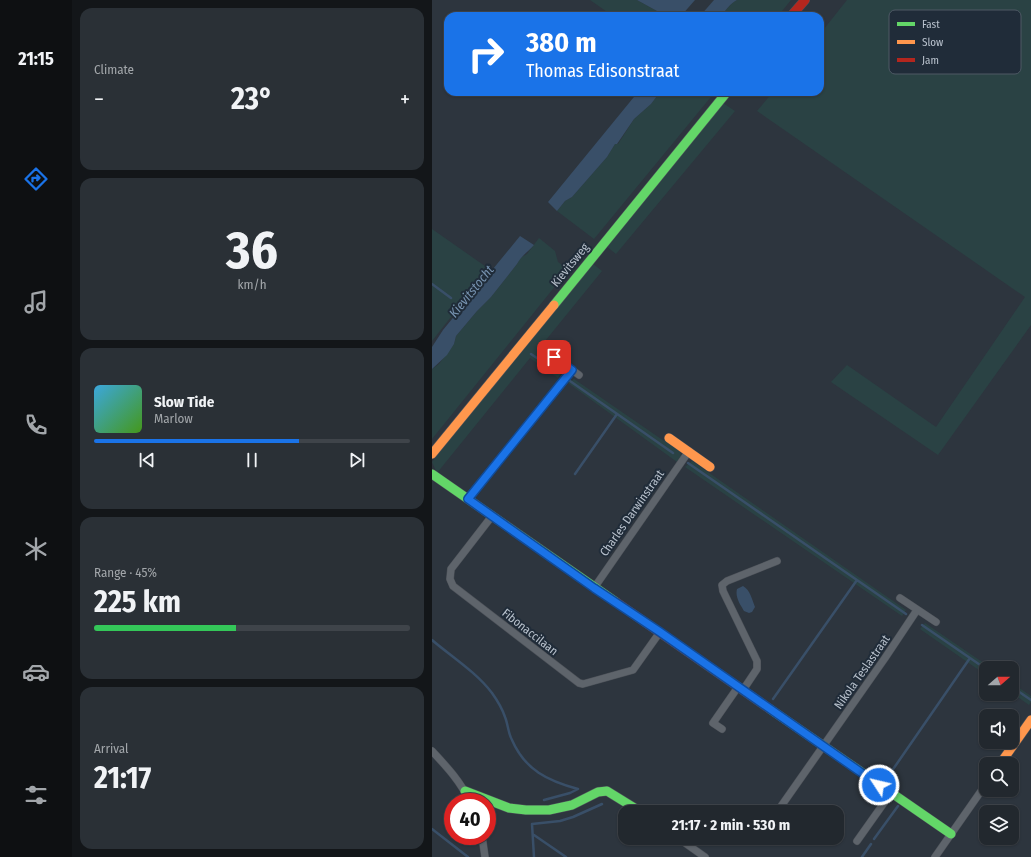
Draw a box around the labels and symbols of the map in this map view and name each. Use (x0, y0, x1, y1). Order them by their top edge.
legend (889, 10, 1021, 74)
text: Fast (922, 18, 940, 31)
text: Slow (922, 36, 943, 49)
text: Jam (922, 54, 939, 67)
street label: Kievitsweg (548, 240, 592, 290)
water label: Kievitstocht (446, 262, 497, 320)
pin (537, 340, 571, 374)
street label: Charles Darwinstraat (597, 467, 667, 559)
street label: Fibonaccilaan (499, 606, 561, 658)
street label: Nikola Teslastraat (831, 632, 893, 712)
north arrow (979, 661, 1019, 701)
position arrow (858, 764, 900, 806)
speed limit sign: 40 (444, 793, 496, 845)

